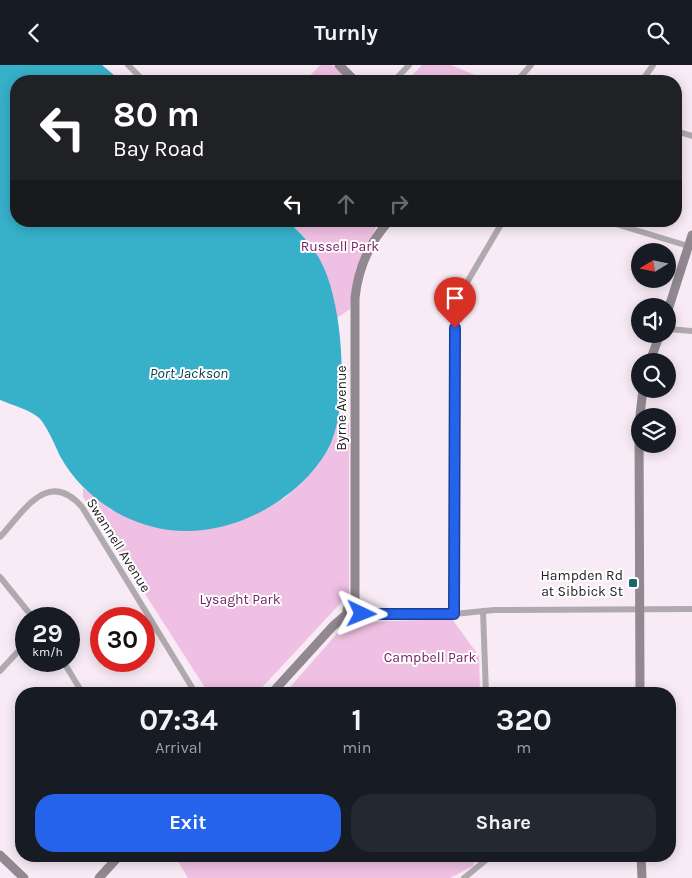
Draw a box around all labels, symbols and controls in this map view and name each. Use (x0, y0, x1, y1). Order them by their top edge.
icon: back (20, 19, 48, 47)
icon: search (644, 19, 672, 47)
text: Turnly (314, 20, 378, 46)
text: 80 m (113, 94, 200, 135)
icon: left (30, 95, 95, 160)
text: Bay Road (113, 136, 205, 162)
icon: left (279, 190, 307, 218)
icon: ahead (332, 190, 360, 218)
icon: right (385, 190, 413, 218)
park label: Russell Park (301, 238, 379, 255)
north arrow (631, 243, 676, 287)
map controls (631, 243, 676, 453)
pin (434, 277, 476, 328)
icon: arrive (441, 284, 469, 312)
button: sound (631, 298, 676, 343)
button: search (631, 353, 676, 398)
water label: Port Jackson (150, 364, 228, 382)
street label: Byrne Avenue (333, 365, 350, 451)
button: layers (631, 408, 676, 453)
street label: Swannell Avenue (83, 495, 154, 595)
place label: Hampden Rd at Sibbick St (541, 567, 623, 600)
marker: Hampden Rd at Sibbick St (627, 577, 639, 589)
position arrow (335, 587, 387, 639)
park label: Lysaght Park (199, 591, 281, 608)
speed limit sign: 30 (90, 607, 155, 672)
text: 29 (32, 619, 63, 648)
text: km/h (32, 645, 63, 659)
park label: Campbell Park (384, 649, 476, 666)
text: 07:34 (139, 702, 218, 738)
text: 1 (351, 702, 362, 738)
text: 320 (496, 702, 552, 738)
text: Arrival (155, 738, 202, 757)
text: min (342, 738, 372, 757)
text: m (516, 738, 531, 757)
button: Exit (35, 794, 341, 852)
button: Share (351, 794, 656, 852)

